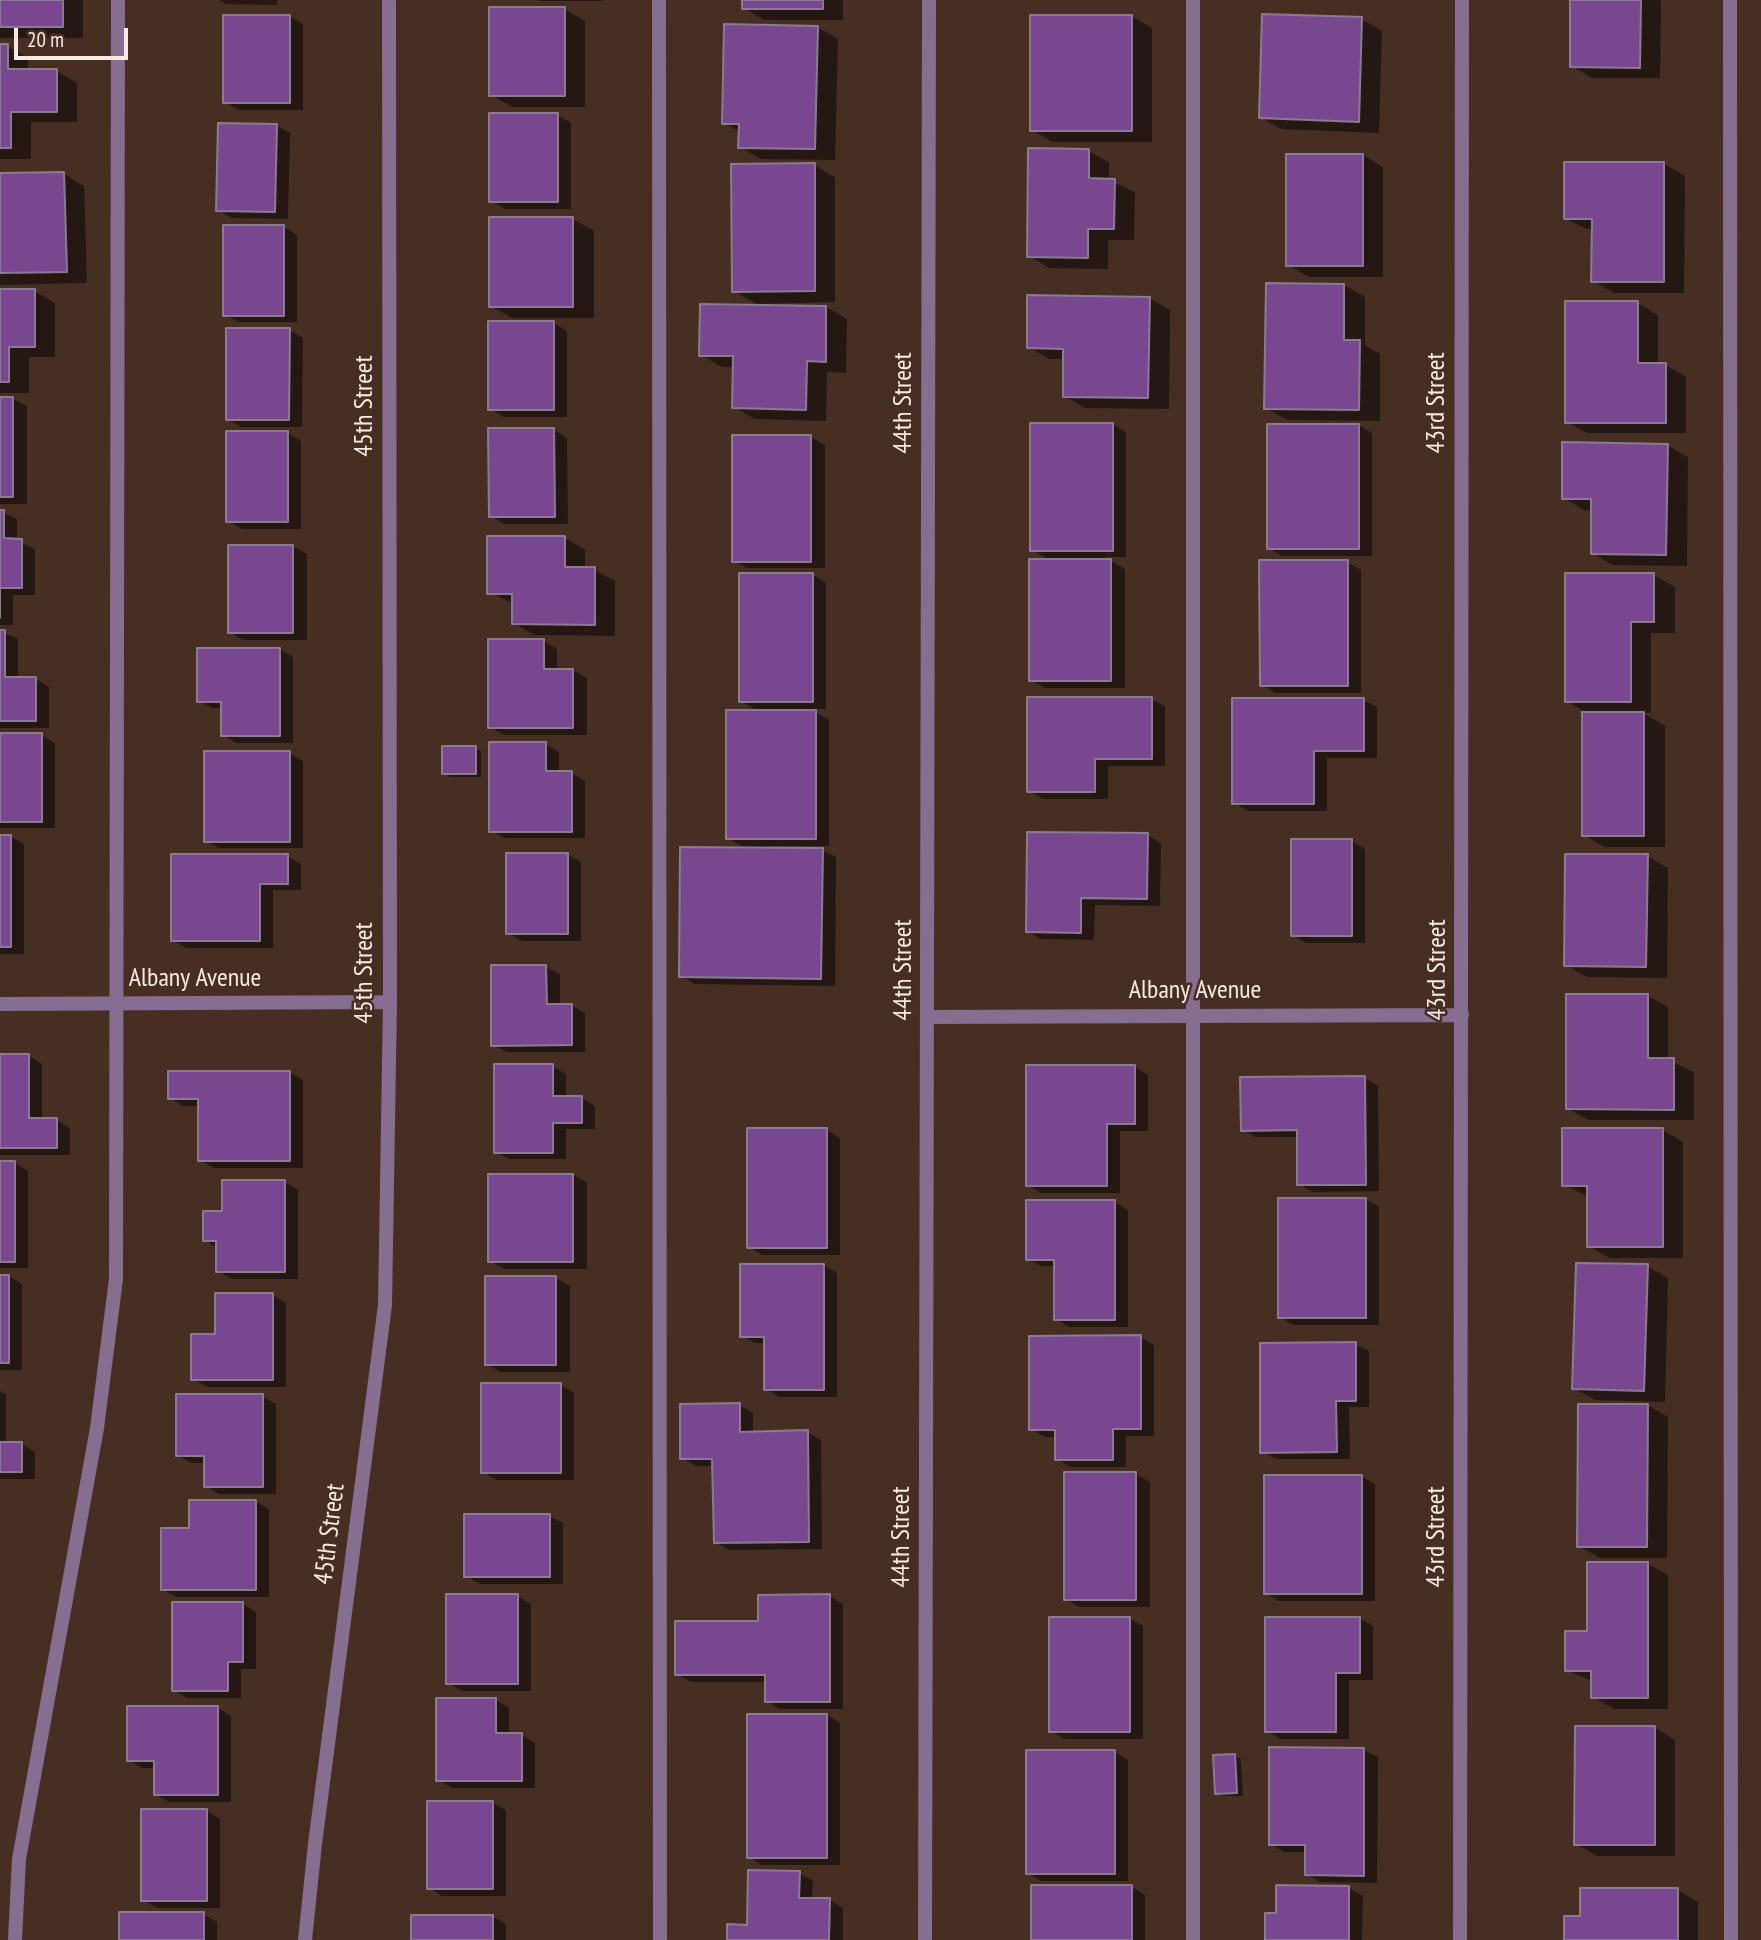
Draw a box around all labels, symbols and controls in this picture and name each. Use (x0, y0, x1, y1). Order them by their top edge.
scale bar (18, 14, 131, 58)
text: 20 m (27, 26, 64, 53)
street label: 44th Street (888, 352, 920, 454)
street label: 43rd Street (1421, 352, 1453, 454)
street label: 45th Street (349, 355, 381, 457)
street label: 44th Street (888, 919, 920, 1021)
street label: 43rd Street (1422, 919, 1454, 1021)
street label: 45th Street (349, 922, 381, 1024)
street label: Albany Avenue (129, 963, 261, 995)
street label: Albany Avenue (1129, 975, 1261, 1007)
street label: 45th Street (308, 1482, 352, 1586)
street label: 44th Street (886, 1486, 918, 1588)
street label: 43rd Street (1421, 1486, 1453, 1588)

